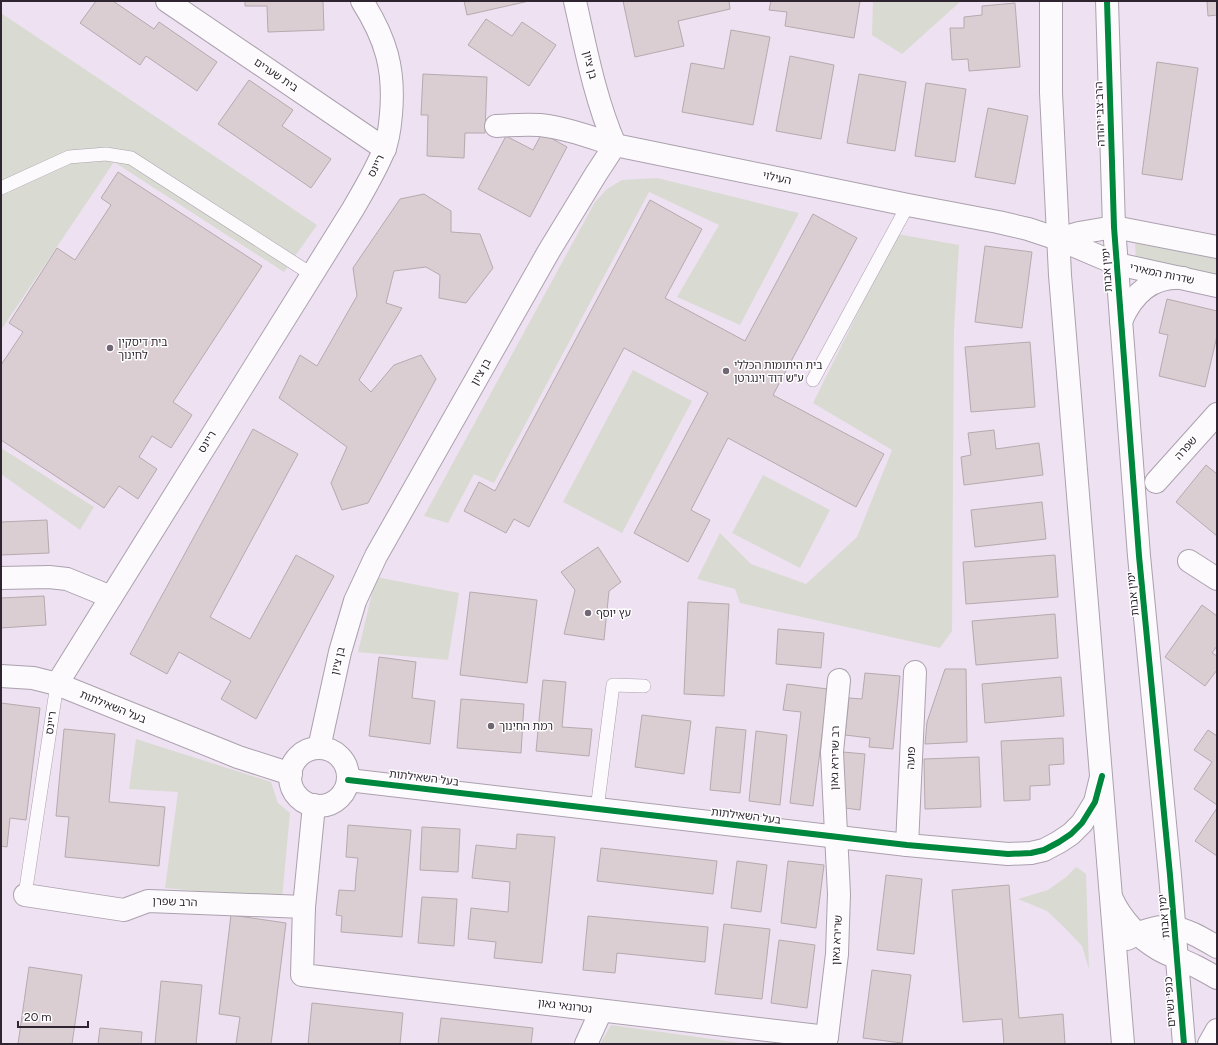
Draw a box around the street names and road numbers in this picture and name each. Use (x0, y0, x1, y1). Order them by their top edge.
street label: בן ציון (580, 50, 600, 80)
street label: בית שערים (252, 56, 300, 94)
street label: הרב צבי יהודה (1092, 81, 1108, 147)
street label: ריינס (365, 153, 387, 179)
street label: העילוי (761, 169, 793, 187)
street label: ימין אבות (1099, 248, 1115, 292)
street label: שדרות המאירי (1128, 261, 1196, 287)
street label: בן ציון (468, 356, 494, 388)
street label: ריינס (195, 429, 219, 455)
street label: שפרה (1172, 434, 1200, 462)
street label: ימין אבות (1124, 571, 1142, 617)
street label: בן ציון (328, 646, 348, 676)
street label: בעל השאילתות (78, 688, 148, 726)
street label: ריינס (43, 710, 59, 736)
street label: רב שרירא גאון (828, 726, 842, 790)
street label: פועה (904, 746, 918, 770)
street label: בעל השאילתות (388, 767, 460, 789)
street label: בעל השאילתות (710, 805, 782, 827)
street label: ימין אבות (1156, 893, 1172, 939)
street label: הרב שפרן (152, 895, 198, 909)
street label: שרירא גאון (829, 915, 845, 965)
street label: כנפי נשרים (1162, 976, 1178, 1028)
street label: נטרונאי גאון (537, 996, 593, 1016)

